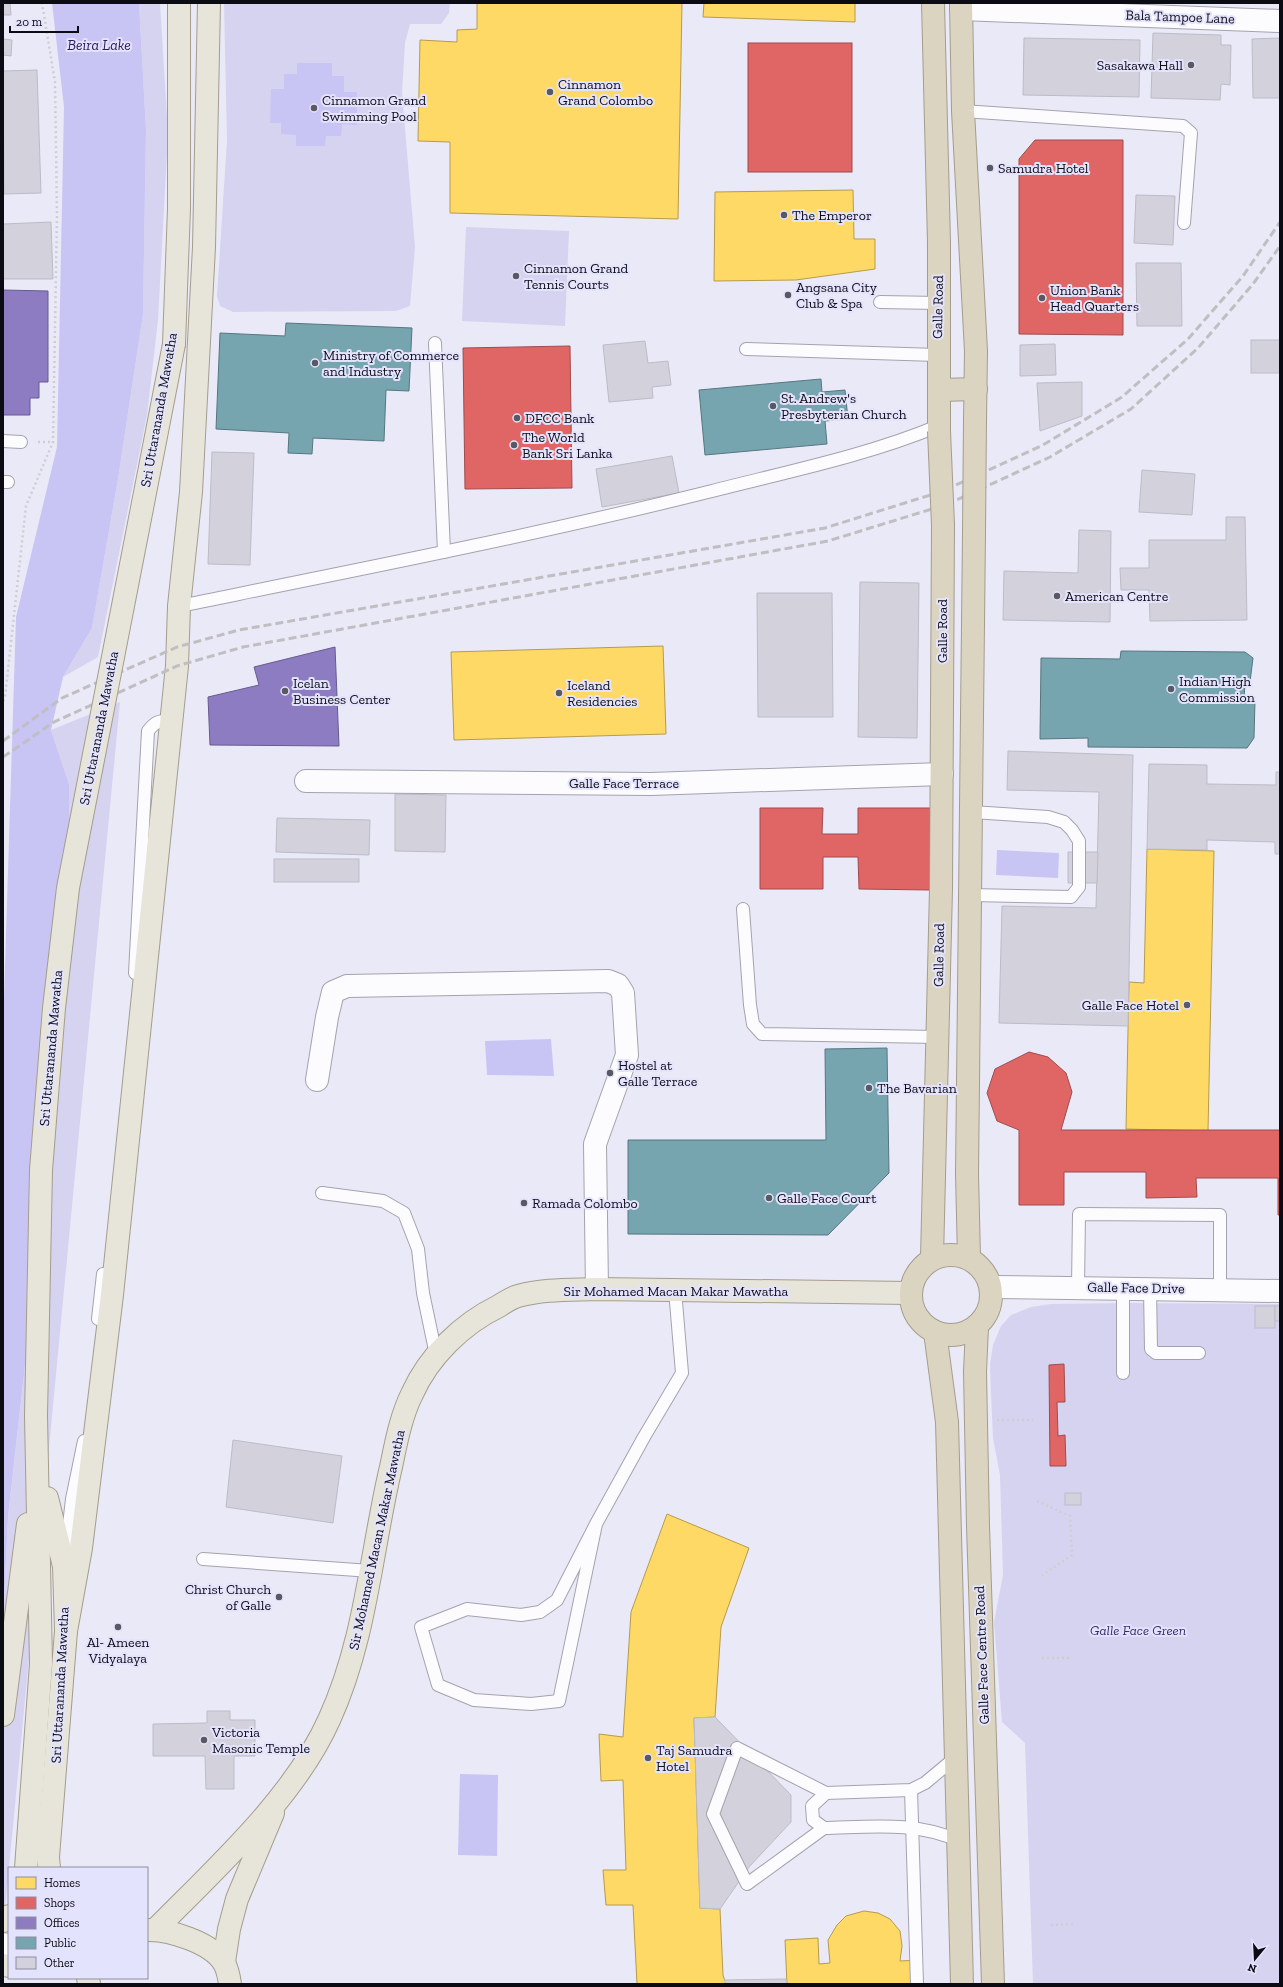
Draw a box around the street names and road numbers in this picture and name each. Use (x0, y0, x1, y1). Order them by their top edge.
street label: Bala Tampoe Lane (1125, 7, 1235, 27)
street label: Galle Road (929, 275, 947, 339)
street label: Sri Uttarananda Mawatha (137, 331, 181, 489)
street label: Galle Road (934, 599, 951, 663)
street label: Sri Uttarananda Mawatha (76, 649, 122, 806)
street label: Galle Face Terrace (569, 775, 679, 792)
street label: Galle Road (930, 923, 948, 987)
street label: Sri Uttarananda Mawatha (36, 969, 66, 1127)
street label: Galle Face Drive (1087, 1279, 1185, 1297)
street label: Sir Mohamed Macan Makar Mawatha (564, 1283, 789, 1300)
street label: Sir Mohamed Macan Makar Mawatha (345, 1428, 409, 1652)
street label: Galle Face Centre Road (971, 1585, 993, 1725)
street label: Sri Uttarananda Mawatha (47, 1606, 73, 1764)

